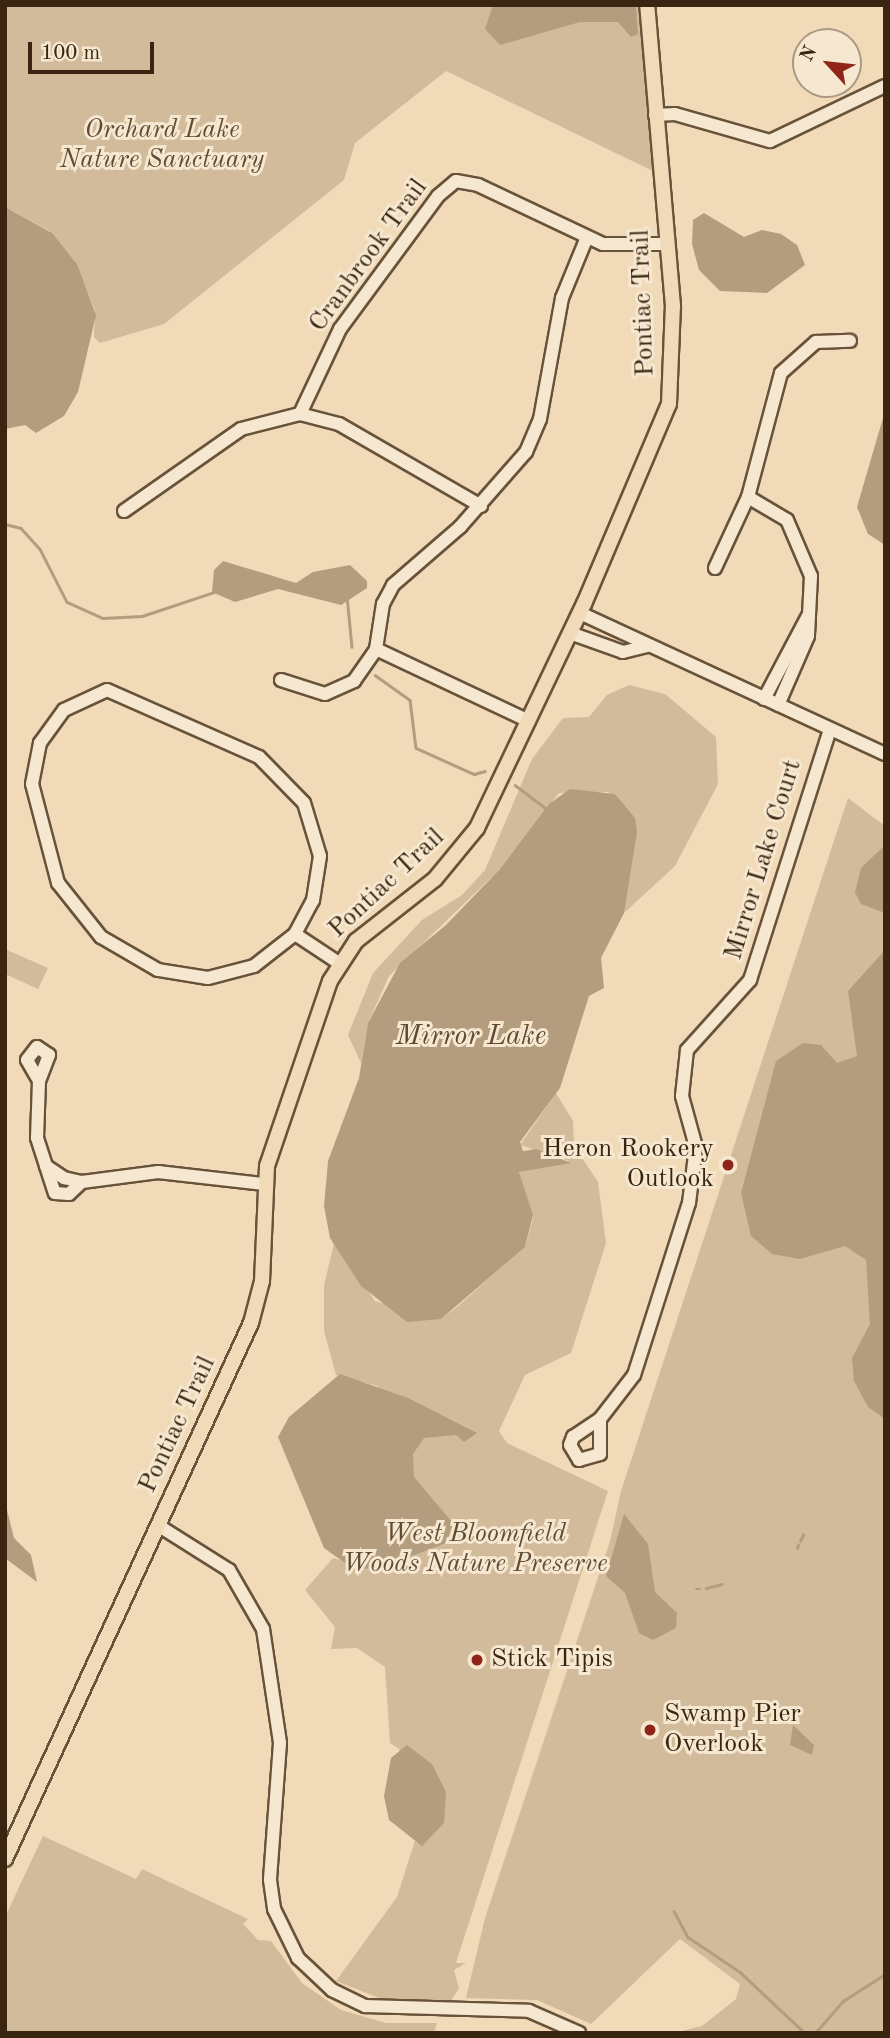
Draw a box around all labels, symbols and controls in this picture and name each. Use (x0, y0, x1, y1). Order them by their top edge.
scale bar (32, 28, 158, 72)
north arrow (792, 28, 862, 98)
text: 100 m (41, 43, 100, 64)
text: N (798, 43, 821, 65)
park label: Orchard Lake Nature Sanctuary (60, 115, 264, 176)
street label: Cranbrook Trail (303, 173, 435, 339)
street label: Pontiac Trail (626, 229, 662, 377)
street label: Mirror Lake Court (719, 756, 809, 964)
street label: Pontiac Trail (323, 822, 451, 946)
water label: Mirror Lake (396, 1020, 546, 1054)
place label: Heron Rookery Outlook (542, 1134, 714, 1196)
marker: Heron Rookery Outlook (720, 1157, 736, 1173)
street label: Pontiac Trail (133, 1352, 223, 1498)
park label: West Bloomfield Woods Nature Preserve (342, 1519, 608, 1580)
place label: Stick Tipis (491, 1644, 613, 1676)
marker: Stick Tipis (469, 1652, 485, 1668)
place label: Swamp Pier Overlook (664, 1699, 801, 1760)
marker: Swamp Pier Overlook (642, 1722, 658, 1738)

